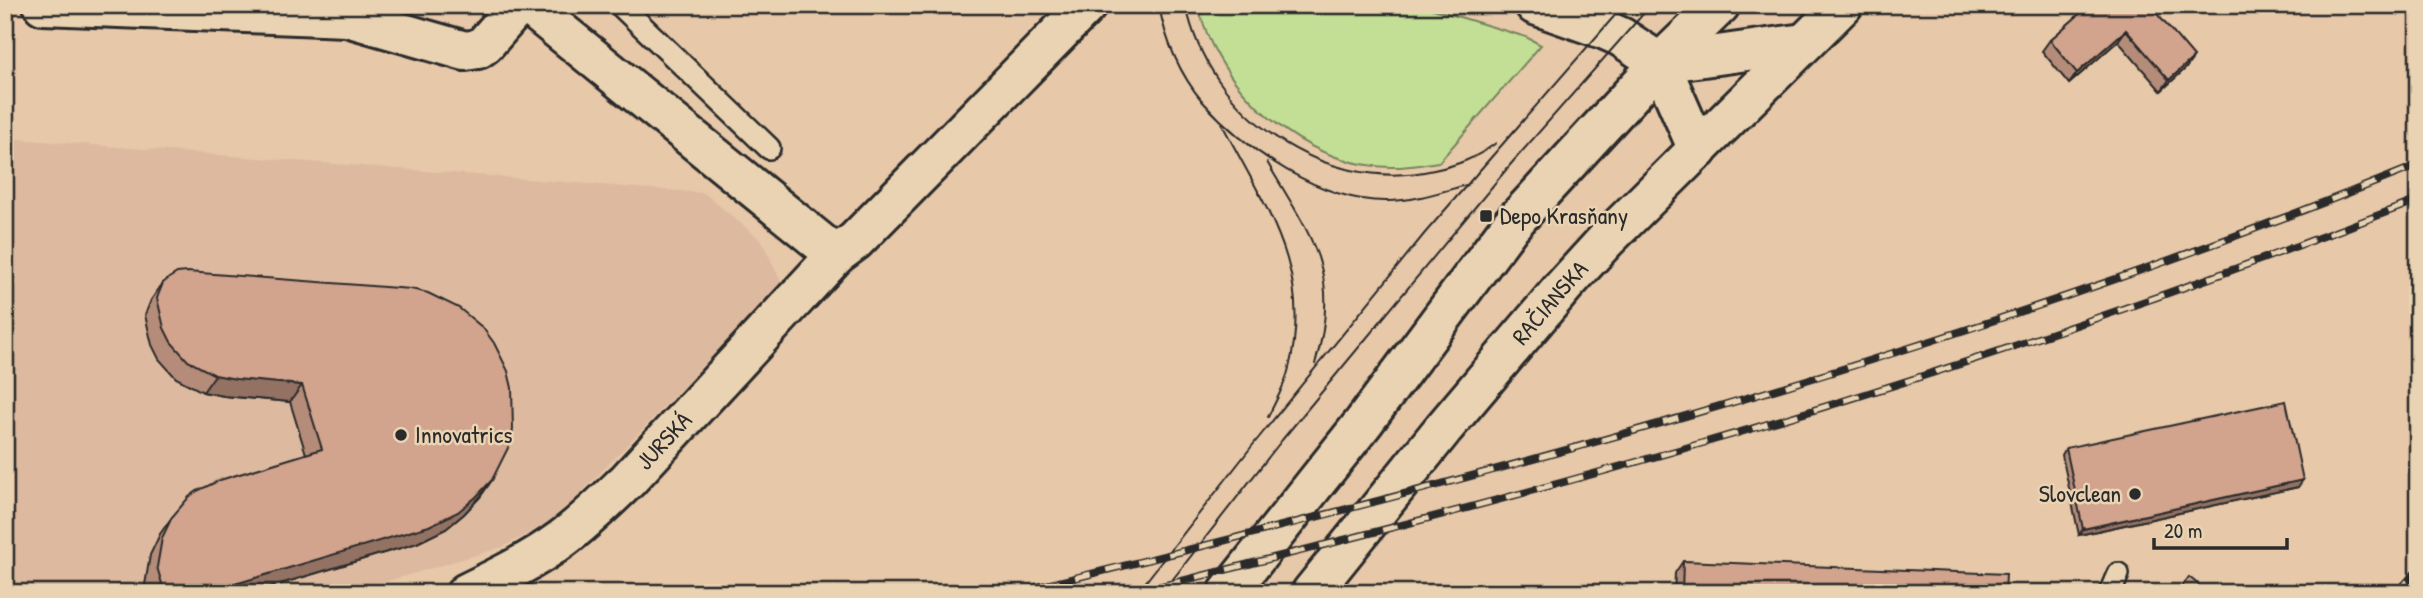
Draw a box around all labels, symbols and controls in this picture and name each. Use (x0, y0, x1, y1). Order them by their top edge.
place label: Depo Krasňany (1500, 199, 1628, 231)
marker: Depo Krasňany (1478, 208, 1494, 224)
street label: RAČIANSKA (1504, 253, 1595, 351)
street label: JURSKÁ (628, 404, 698, 476)
place label: Innovatrics (415, 418, 512, 450)
marker: Innovatrics (393, 427, 409, 443)
place label: Slovclean (2039, 477, 2121, 509)
marker: Slovclean (2127, 486, 2143, 502)
scale bar (2154, 507, 2286, 551)
text: 20 m (2164, 516, 2202, 545)

